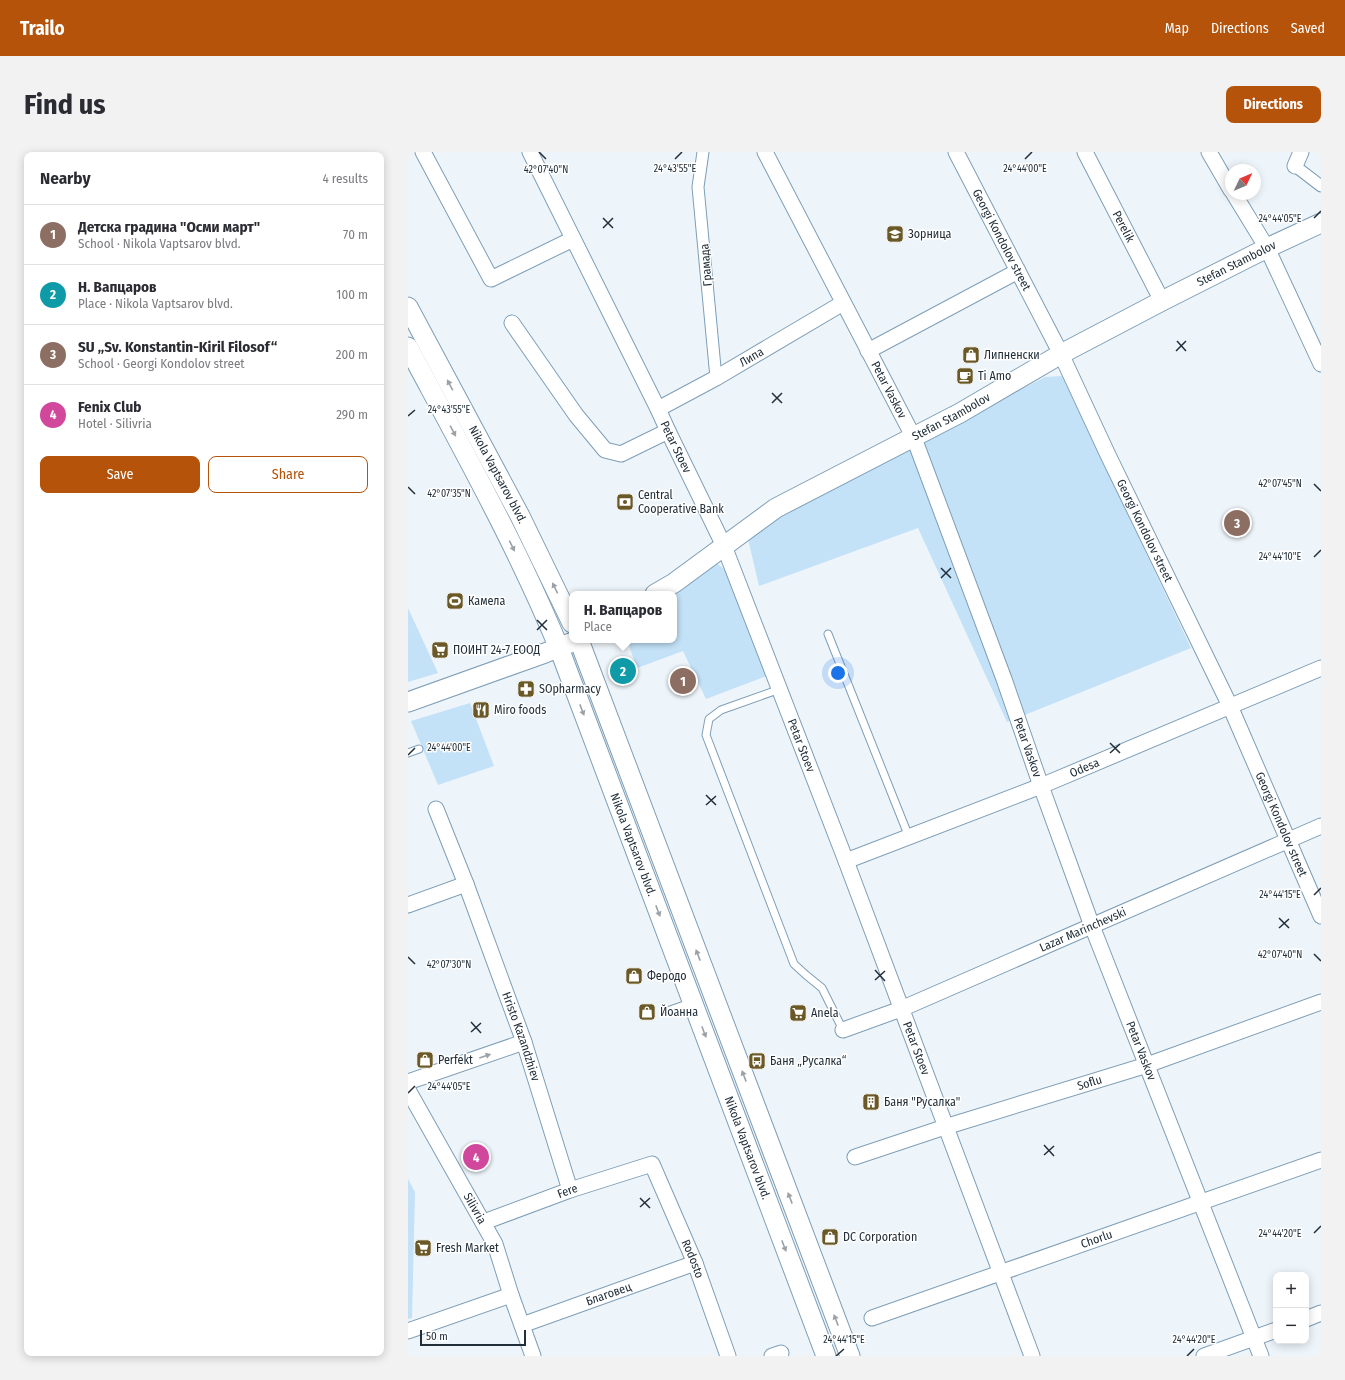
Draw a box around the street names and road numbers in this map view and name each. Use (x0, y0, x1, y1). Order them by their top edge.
street label: Georgi Kondolov street (969, 187, 1034, 293)
street label: Perelik (1110, 209, 1138, 245)
street label: Stefan Stambolov (1195, 238, 1279, 289)
street label: Грамада (697, 243, 715, 287)
street label: Липа (737, 344, 766, 370)
street label: Petar Vaskov (868, 359, 910, 421)
street label: Stefan Stambolov (910, 390, 993, 443)
street label: Petar Stoev (657, 419, 695, 476)
street label: Nikola Vaptsarov blvd. (466, 423, 530, 526)
street label: Georgi Kondolov street (1114, 477, 1176, 584)
street label: Petar Vaskov (1011, 716, 1045, 780)
street label: Petar Stoev (785, 717, 818, 775)
street label: Odesa (1067, 755, 1101, 780)
street label: Georgi Kondolov street (1252, 770, 1310, 879)
street label: Nikola Vaptsarov blvd. (607, 791, 659, 898)
street label: Lazar Marinchevski (1037, 905, 1128, 955)
street label: Hristo Kazandzhiev (499, 990, 543, 1083)
street label: Petar Vaskov (1123, 1019, 1159, 1083)
street label: Petar Stoev (900, 1020, 933, 1077)
street label: Soflu (1075, 1072, 1104, 1093)
street label: Nikola Vaptsarov blvd. (722, 1094, 773, 1202)
street label: Fere (555, 1181, 579, 1201)
street label: Silivria (461, 1190, 489, 1227)
street label: Chorlu (1079, 1227, 1114, 1251)
street label: Rodosto (679, 1237, 707, 1280)
street label: Благовец (584, 1279, 634, 1309)

